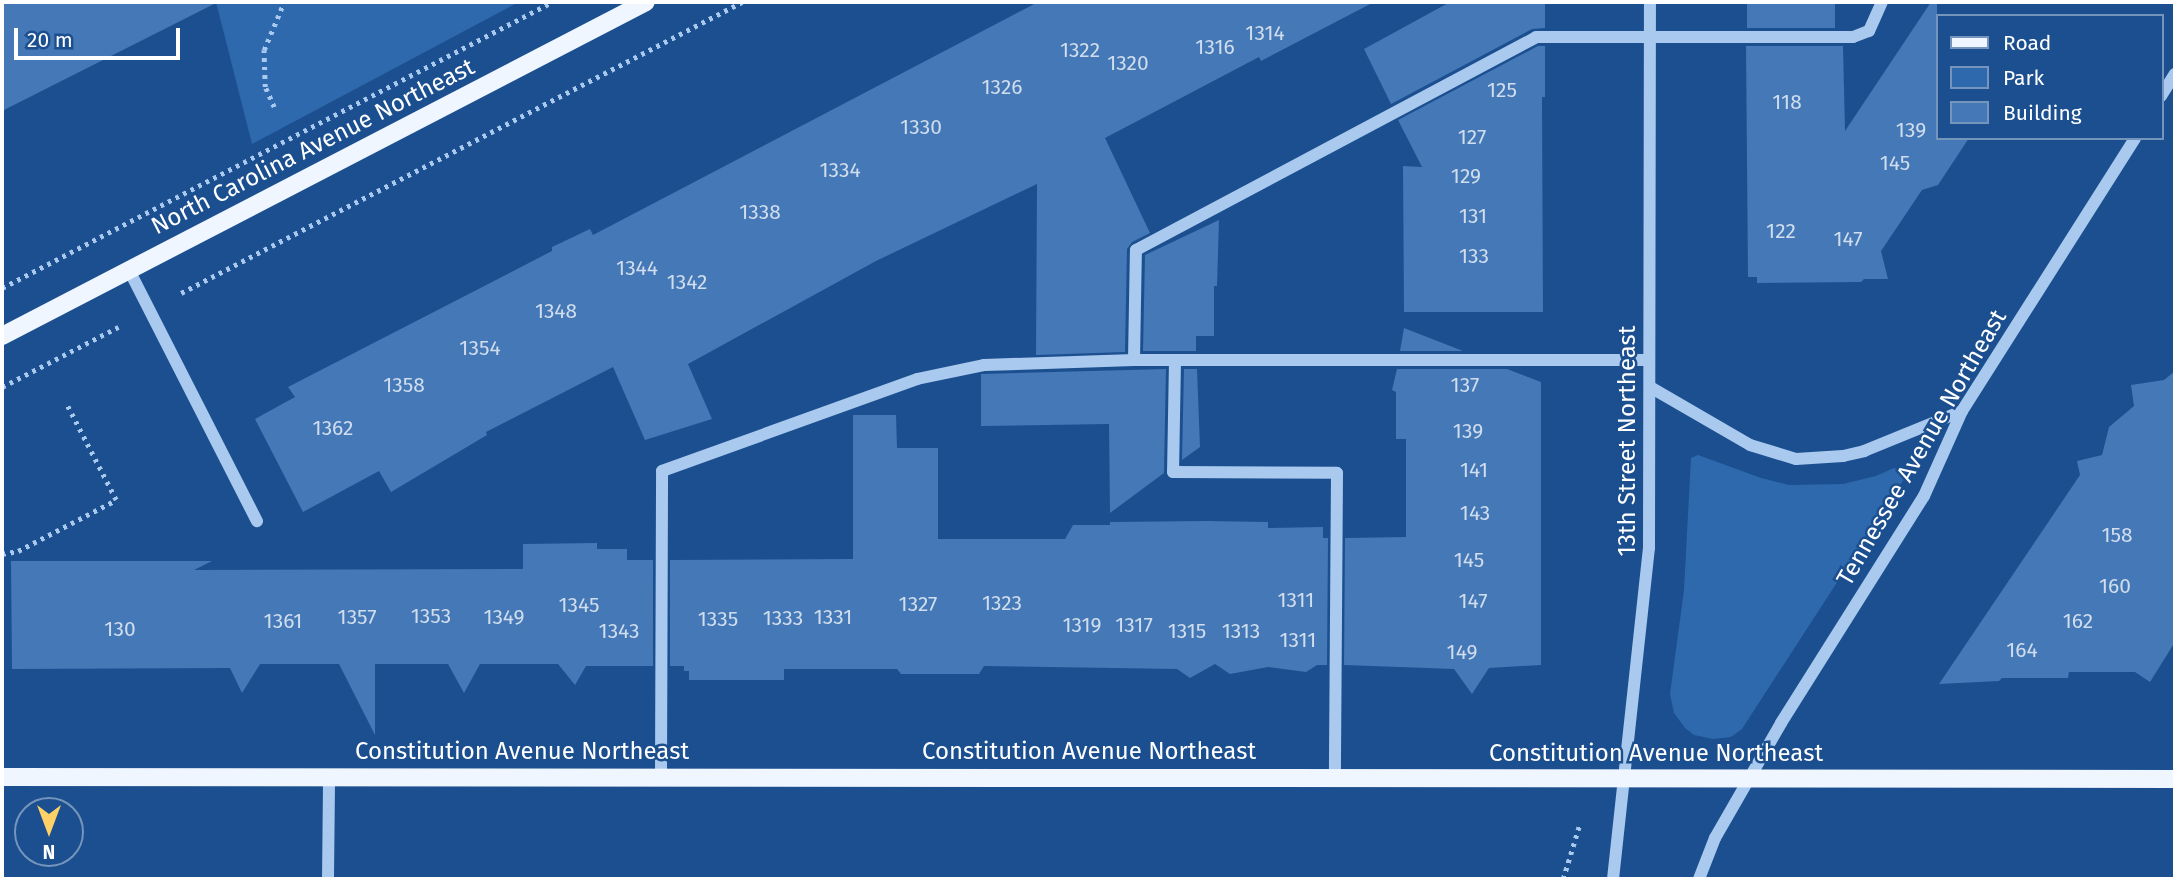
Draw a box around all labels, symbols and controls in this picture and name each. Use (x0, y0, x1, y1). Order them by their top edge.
scale bar (18, 14, 184, 58)
legend (1936, 14, 2163, 140)
house number: 1314 (1245, 20, 1285, 46)
text: 20 m (27, 27, 73, 53)
text: Road (2003, 30, 2051, 56)
house number: 1316 (1195, 34, 1235, 60)
house number: 1322 (1060, 37, 1100, 63)
house number: 1320 (1107, 50, 1149, 76)
street label: North Carolina Avenue Northeast (147, 53, 479, 241)
text: Park (2003, 65, 2044, 91)
house number: 1326 (982, 74, 1022, 100)
house number: 125 (1487, 77, 1517, 103)
house number: 118 (1772, 89, 1802, 115)
text: Building (2003, 100, 2082, 126)
house number: 1330 (900, 114, 942, 140)
house number: 139 (1896, 117, 1926, 143)
house number: 127 (1458, 124, 1486, 150)
house number: 145 (1880, 150, 1910, 176)
house number: 1334 (819, 157, 861, 183)
house number: 129 (1451, 163, 1481, 189)
house number: 1338 (739, 199, 781, 225)
house number: 131 (1459, 203, 1487, 229)
house number: 122 (1766, 218, 1796, 244)
house number: 147 (1833, 226, 1863, 252)
house number: 133 (1459, 243, 1489, 269)
house number: 1344 (616, 255, 658, 281)
house number: 1342 (667, 269, 707, 295)
house number: 1348 (535, 298, 577, 324)
street label: Tennessee Avenue Northeast (1831, 305, 2013, 591)
street label: 13th Street Northeast (1614, 326, 1642, 556)
house number: 1354 (459, 335, 501, 361)
house number: 1358 (383, 372, 425, 398)
house number: 137 (1451, 372, 1479, 398)
house number: 1362 (313, 415, 353, 441)
house number: 139 (1453, 418, 1483, 444)
house number: 141 (1460, 457, 1488, 483)
house number: 143 (1460, 500, 1490, 526)
house number: 158 (2101, 522, 2133, 548)
house number: 145 (1454, 547, 1484, 573)
house number: 160 (2099, 573, 2131, 599)
house number: 1311 (1278, 587, 1314, 613)
house number: 147 (1458, 588, 1488, 614)
house number: 1323 (982, 590, 1022, 616)
house number: 1327 (899, 591, 937, 617)
house number: 1345 (559, 592, 599, 618)
house number: 1353 (411, 603, 451, 629)
house number: 1357 (338, 604, 376, 630)
house number: 1349 (483, 604, 525, 630)
house number: 1331 (814, 604, 852, 630)
house number: 1333 (763, 605, 803, 631)
house number: 1335 (698, 606, 738, 632)
house number: 1361 (264, 608, 302, 634)
house number: 162 (2063, 608, 2093, 634)
house number: 1319 (1062, 612, 1102, 638)
house number: 1317 (1115, 612, 1153, 638)
house number: 130 (104, 616, 136, 642)
house number: 1343 (599, 618, 639, 644)
house number: 1315 (1168, 618, 1206, 644)
house number: 1313 (1222, 618, 1260, 644)
house number: 1311 (1280, 627, 1316, 653)
house number: 164 (2006, 637, 2038, 663)
house number: 149 (1447, 639, 1477, 665)
street label: Constitution Avenue Northeast (355, 738, 689, 766)
street label: Constitution Avenue Northeast (922, 738, 1256, 766)
street label: Constitution Avenue Northeast (1489, 740, 1823, 768)
north arrow (14, 797, 84, 867)
text: N (43, 840, 55, 863)

